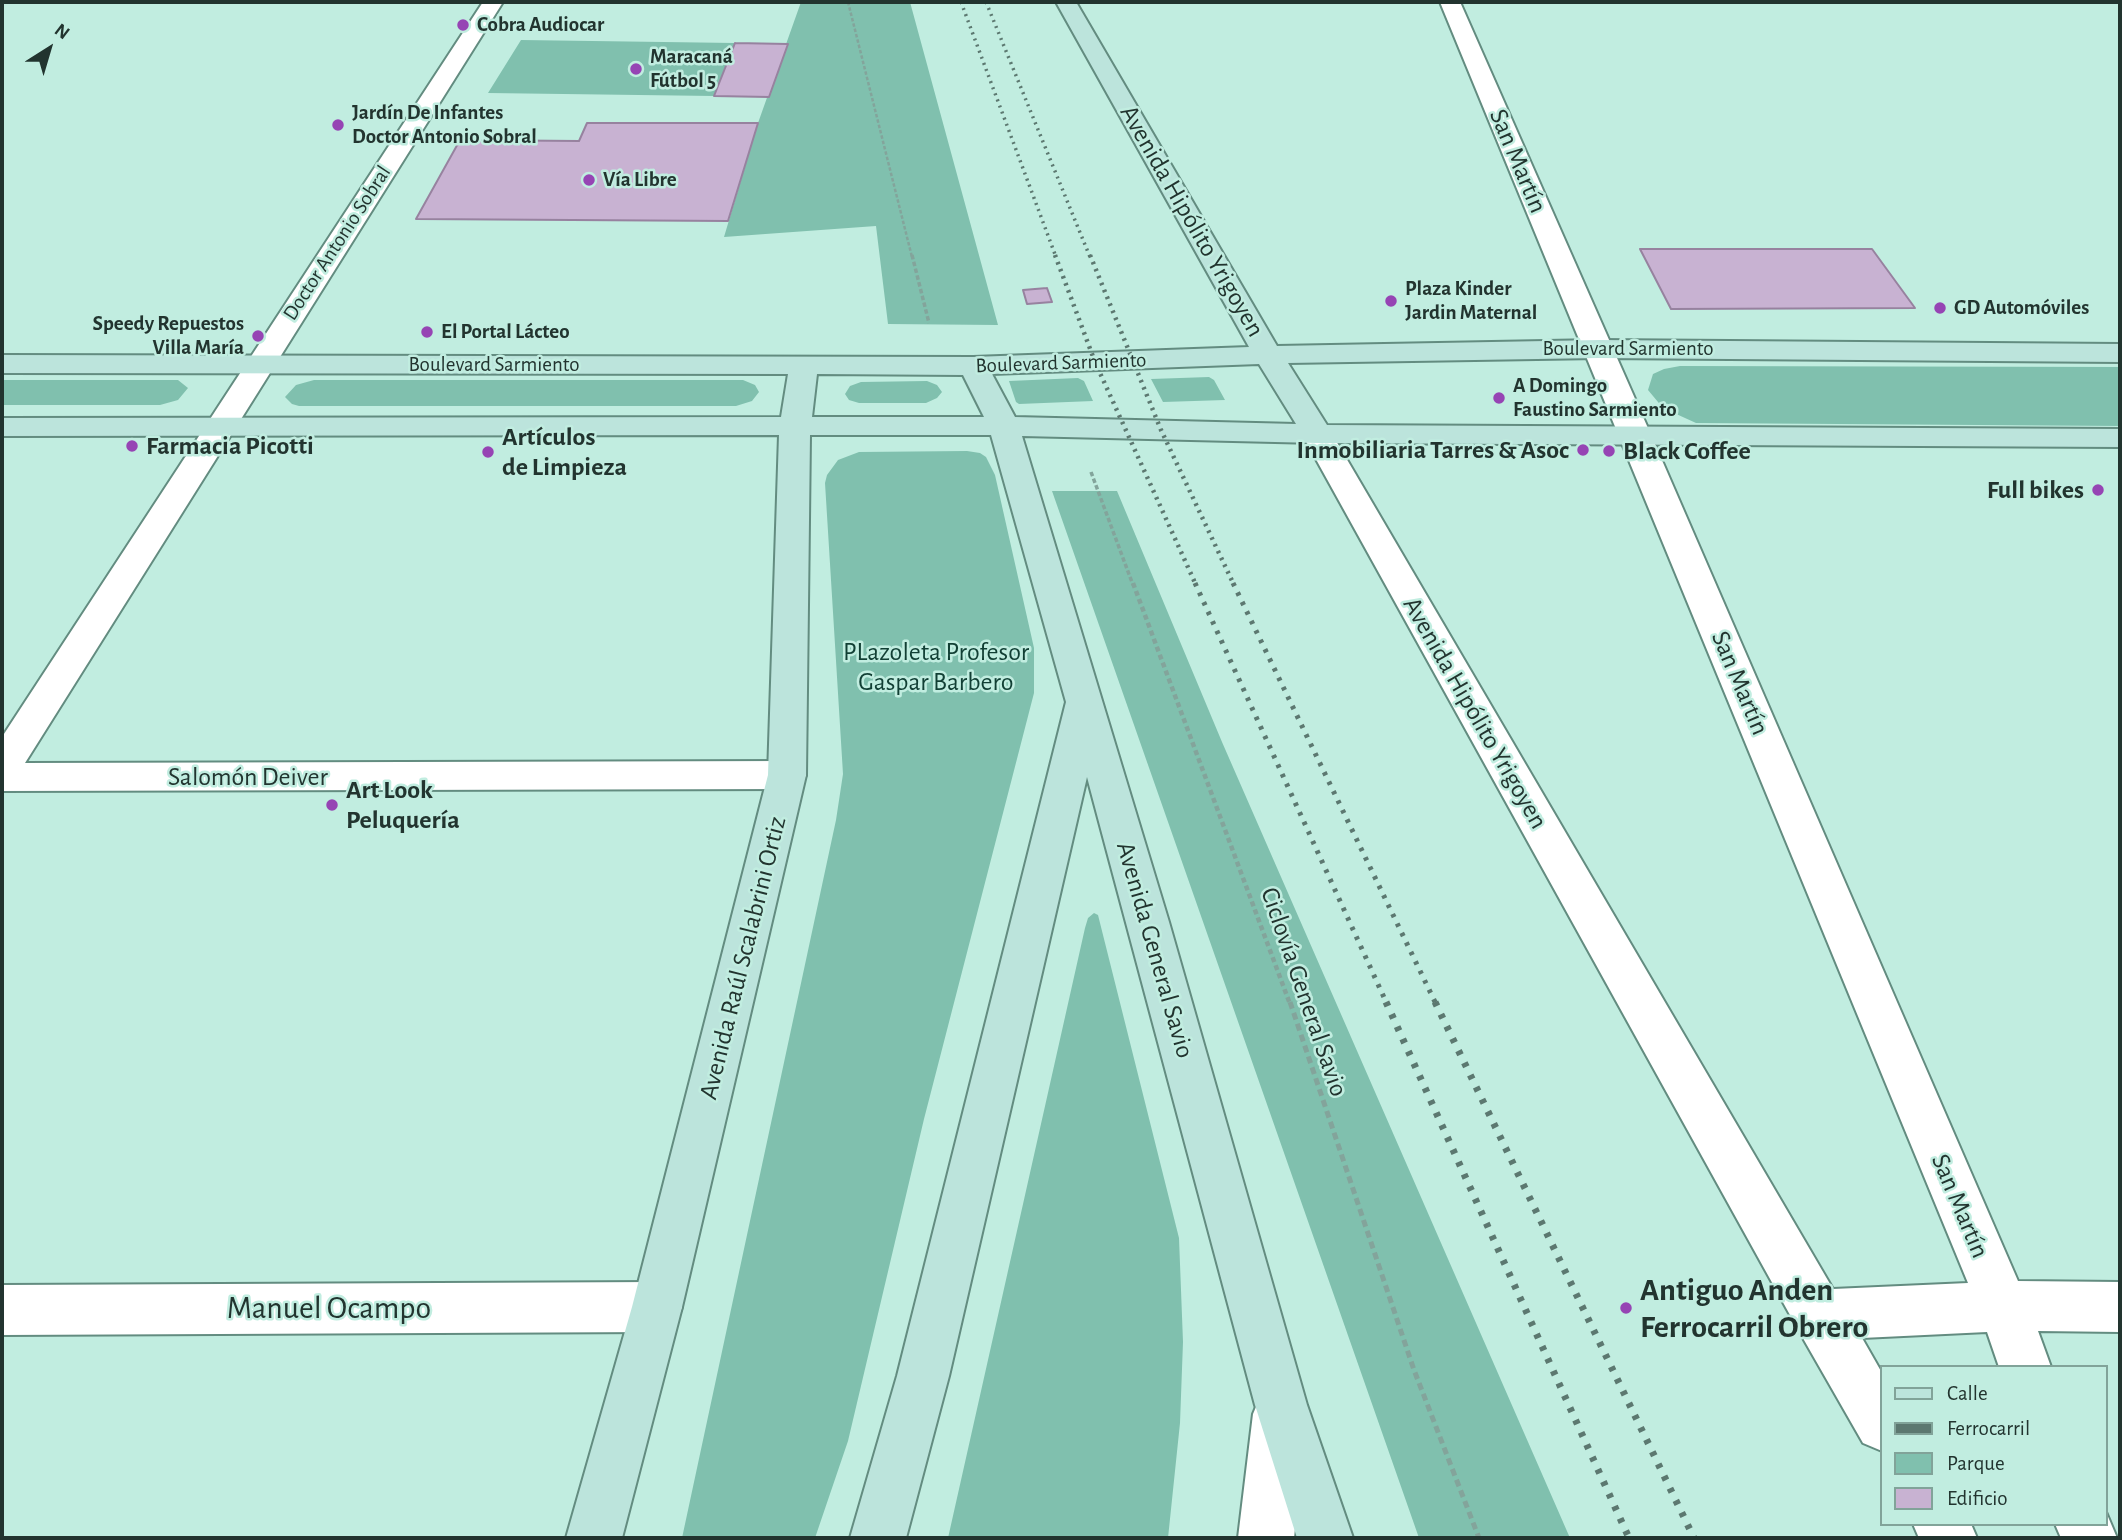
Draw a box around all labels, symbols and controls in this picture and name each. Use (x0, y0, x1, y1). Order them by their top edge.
place label: Cobra Audiocar (477, 12, 604, 38)
north arrow (14, 14, 84, 84)
marker: Cobra Audiocar (455, 17, 471, 33)
text: N (51, 20, 73, 43)
place label: Maracaná Fútbol 5 (650, 44, 733, 94)
marker: Maracaná Fútbol 5 (628, 61, 644, 77)
place label: Jardín De Infantes Doctor Antonio Sobral (352, 100, 537, 150)
street label: Avenida Hipólito Yrigoyen (1113, 100, 1271, 342)
street label: San Martín (1482, 104, 1554, 218)
marker: Jardín De Infantes Doctor Antonio Sobral (330, 117, 346, 133)
street label: Doctor Antonio Sobral (278, 161, 396, 325)
place label: Vía Libre (603, 167, 677, 193)
marker: Vía Libre (581, 172, 597, 188)
place label: Plaza Kinder Jardin Maternal (1405, 276, 1537, 326)
marker: Plaza Kinder Jardin Maternal (1383, 293, 1399, 309)
place label: GD Automóviles (1954, 295, 2089, 321)
marker: GD Automóviles (1932, 300, 1948, 316)
place label: Speedy Repuestos Villa María (92, 311, 244, 361)
place label: El Portal Lácteo (441, 319, 570, 345)
marker: El Portal Lácteo (419, 324, 435, 340)
marker: Speedy Repuestos Villa María (250, 328, 266, 344)
street label: Boulevard Sarmiento (1543, 336, 1713, 362)
street label: Boulevard Sarmiento (975, 347, 1147, 379)
street label: Boulevard Sarmiento (409, 352, 579, 378)
place label: A Domingo Faustino Sarmiento (1513, 373, 1677, 423)
marker: A Domingo Faustino Sarmiento (1491, 390, 1507, 406)
place label: Artículos de Limpieza (502, 421, 627, 482)
place label: Farmacia Picotti (146, 430, 314, 462)
place label: Inmobiliaria Tarres & Asoc (1297, 434, 1569, 466)
place label: Black Coffee (1623, 435, 1751, 467)
marker: Farmacia Picotti (124, 438, 140, 454)
marker: Inmobiliaria Tarres & Asoc (1575, 442, 1591, 458)
marker: Black Coffee (1601, 443, 1617, 459)
marker: Artículos de Limpieza (480, 444, 496, 460)
place label: Full bikes (1987, 474, 2084, 506)
marker: Full bikes (2090, 482, 2106, 498)
street label: Avenida Hipólito Yrigoyen (1396, 592, 1554, 834)
street label: San Martín (1704, 626, 1776, 740)
park label: PLazoleta Profesor Gaspar Barbero (843, 636, 1029, 698)
street label: Salomón Deiver (168, 761, 328, 793)
place label: Art Look Peluquería (346, 774, 460, 836)
marker: Art Look Peluquería (324, 797, 340, 813)
street label: Avenida Raúl Scalabrini Ortiz (693, 813, 793, 1103)
street label: Avenida General Savio (1109, 838, 1201, 1062)
street label: Ciclovía General Savio (1254, 883, 1354, 1101)
street label: San Martín (1924, 1149, 1996, 1263)
place label: Antiguo Anden Ferrocarril Obrero (1640, 1271, 1868, 1346)
street label: Manuel Ocampo (227, 1289, 431, 1327)
marker: Antiguo Anden Ferrocarril Obrero (1618, 1300, 1634, 1316)
legend (1881, 1365, 2108, 1526)
text: Calle (1947, 1383, 1988, 1404)
text: Ferrocarril (1947, 1418, 2030, 1439)
text: Parque (1947, 1453, 2005, 1474)
text: Edificio (1947, 1488, 2008, 1509)

